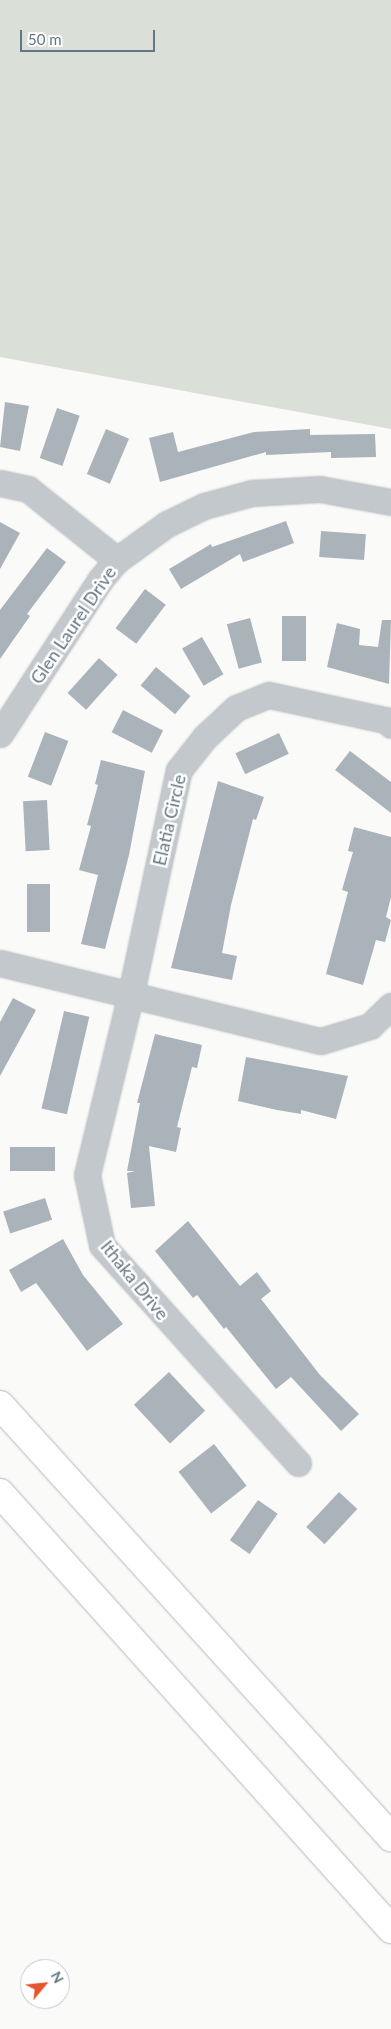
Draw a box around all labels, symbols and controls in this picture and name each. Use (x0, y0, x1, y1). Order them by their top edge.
scale bar (22, 20, 158, 52)
text: 50 m (28, 30, 62, 48)
street label: Glen Laurel Drive (26, 562, 120, 688)
street label: Elatia Circle (148, 772, 190, 868)
street label: Ithaka Drive (96, 1236, 174, 1324)
north arrow (20, 1959, 70, 2009)
text: N (48, 1968, 68, 1986)

